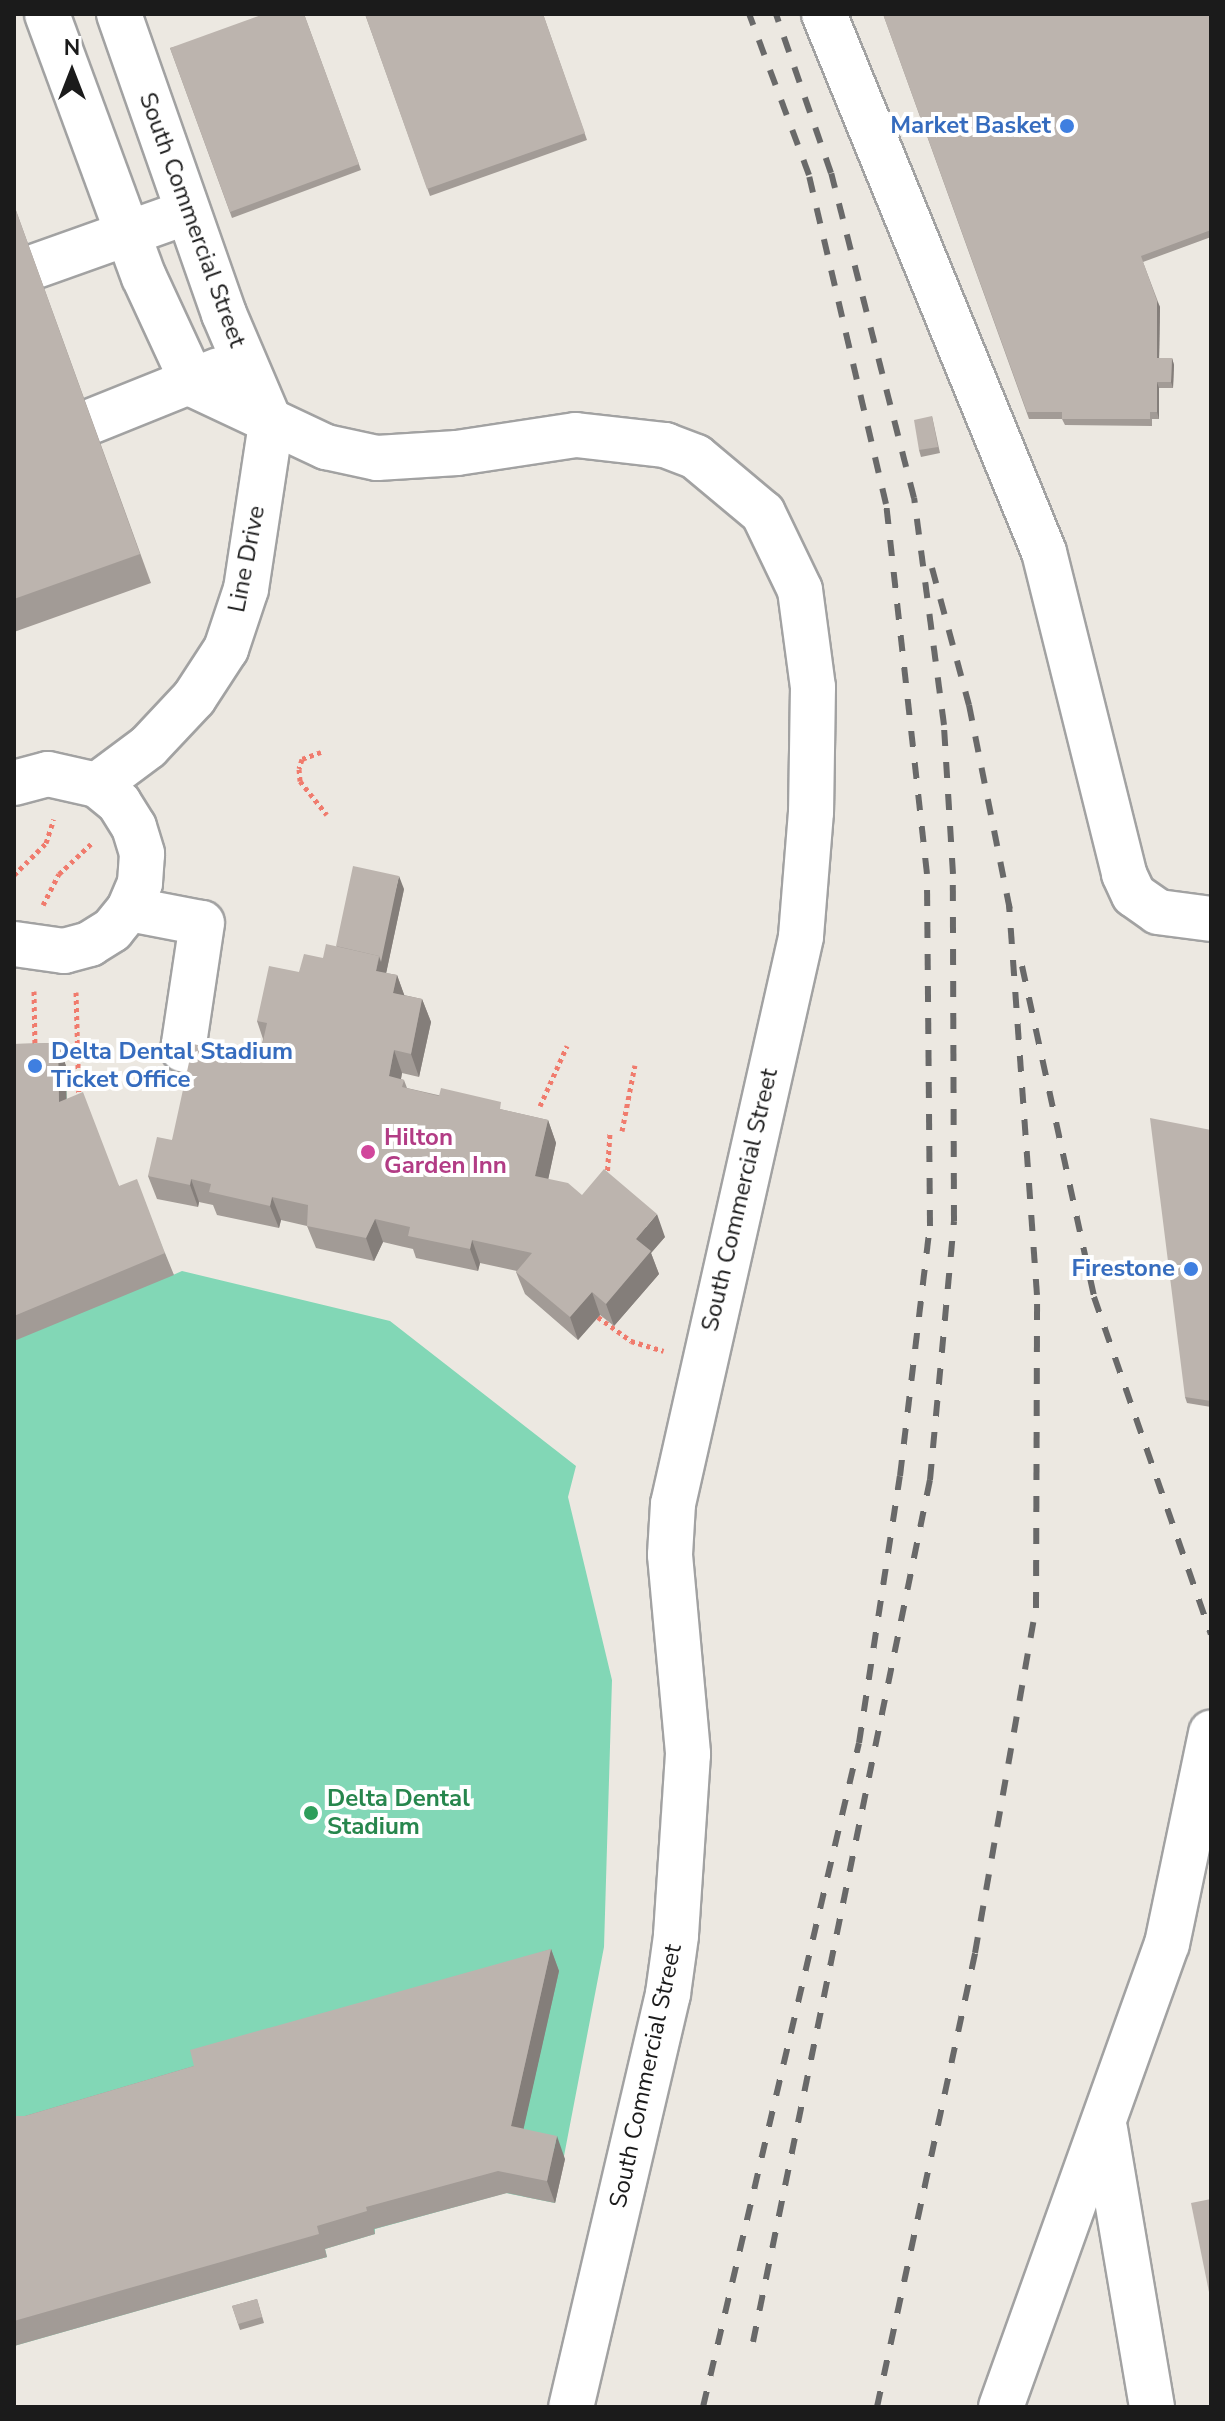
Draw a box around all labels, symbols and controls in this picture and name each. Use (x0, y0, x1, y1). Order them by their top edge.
north arrow (32, 32, 112, 112)
text: N (64, 33, 80, 63)
street label: South Commercial Street (132, 89, 252, 351)
place label: Market Basket (890, 112, 1051, 140)
marker: Market Basket (1058, 117, 1076, 135)
street label: Line Drive (223, 503, 271, 615)
place label: Delta Dental Stadium Ticket Office (51, 1038, 293, 1094)
marker: Delta Dental Stadium Ticket Office (26, 1057, 44, 1075)
street label: South Commercial Street (696, 1066, 784, 1334)
place label: Hilton Garden Inn (384, 1124, 507, 1180)
marker: Hilton Garden Inn (359, 1143, 377, 1161)
place label: Firestone (1072, 1255, 1175, 1283)
marker: Firestone (1182, 1260, 1200, 1278)
place label: Delta Dental Stadium (327, 1785, 470, 1841)
marker: Delta Dental Stadium (302, 1804, 320, 1822)
street label: South Commercial Street (604, 1942, 688, 2210)

